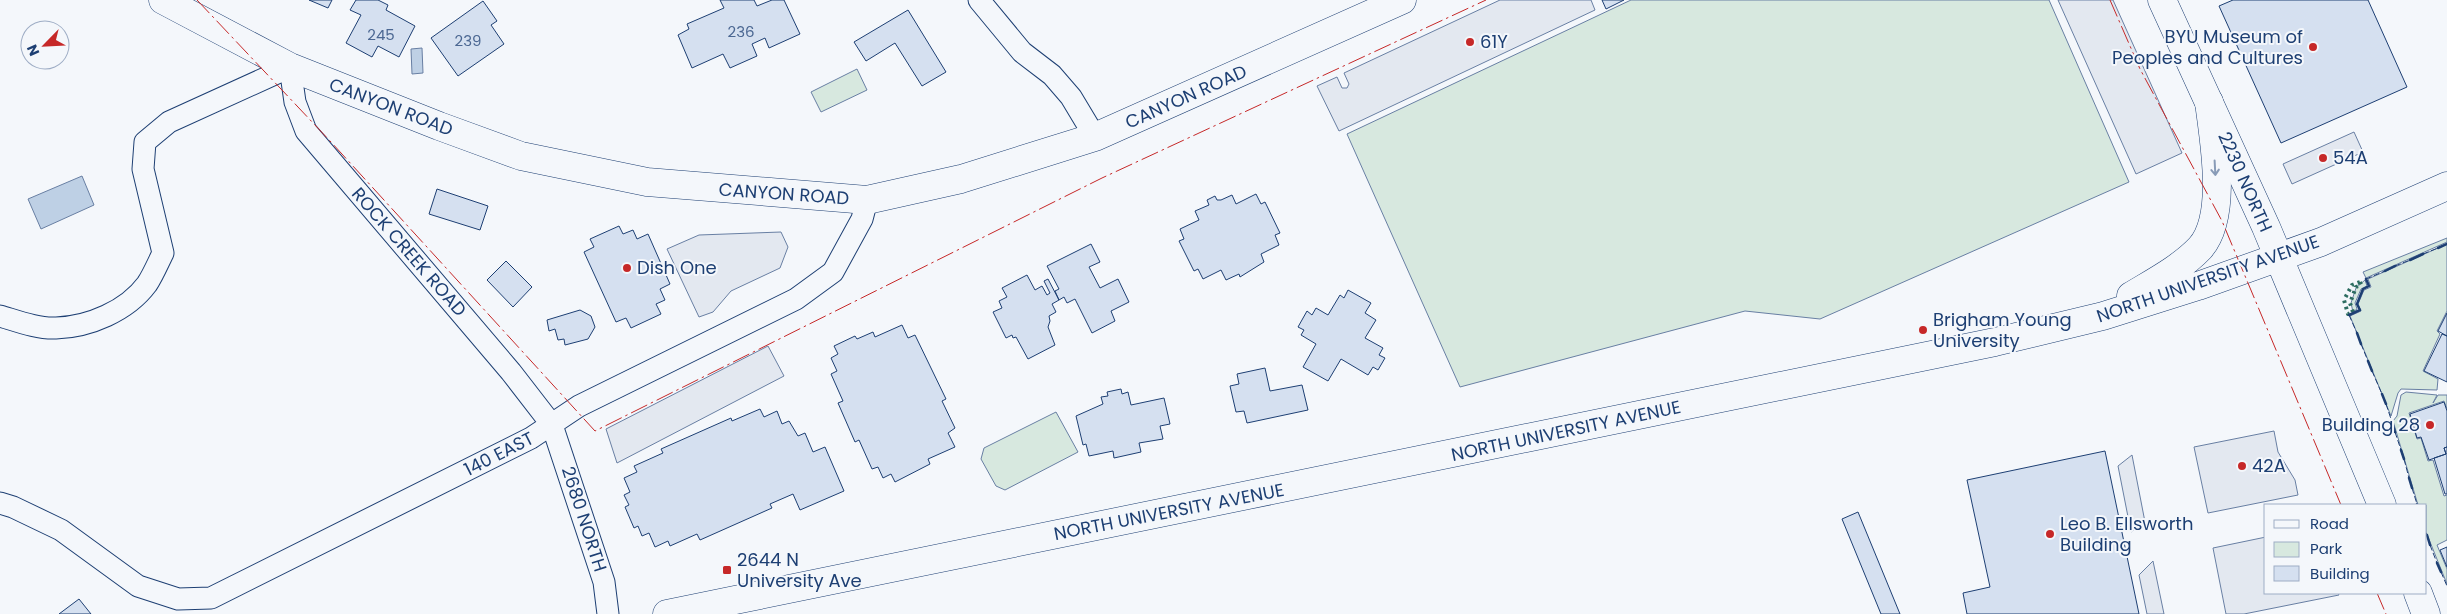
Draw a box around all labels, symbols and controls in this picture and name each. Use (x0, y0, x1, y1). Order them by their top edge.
north arrow (20, 20, 70, 70)
house number: 236 (728, 21, 755, 42)
house number: 245 (367, 24, 395, 45)
place label: BYU Museum of Peoples and Cultures (2112, 24, 2303, 70)
place label: 61Y (1480, 29, 1508, 54)
house number: 239 (455, 30, 481, 51)
marker: 61Y (1464, 36, 1476, 48)
text: N (22, 41, 44, 59)
marker: BYU Museum of Peoples and Cultures (2307, 41, 2319, 53)
street label: CANYON ROAD (1121, 59, 1251, 135)
street label: CANYON ROAD (326, 71, 457, 142)
street label: 2230 NORTH (2212, 128, 2279, 236)
place label: 54A (2333, 145, 2368, 170)
marker: 54A (2317, 152, 2329, 164)
one-way arrow (2210, 160, 2220, 176)
street label: CANYON ROAD (718, 176, 850, 211)
street label: ROCK CREEK ROAD (346, 182, 472, 322)
street label: NORTH UNIVERSITY AVENUE (2093, 229, 2323, 328)
place label: Dish One (637, 255, 717, 280)
marker: Dish One (621, 262, 633, 274)
place label: Brigham Young University (1933, 307, 2072, 353)
marker: Brigham Young University (1917, 324, 1929, 336)
street label: NORTH UNIVERSITY AVENUE (1449, 394, 1683, 467)
place label: Building 28 (2322, 412, 2420, 437)
marker: Building 28 (2424, 419, 2436, 431)
street label: 140 EAST (460, 425, 538, 482)
place label: 42A (2252, 453, 2286, 478)
marker: 42A (2236, 460, 2248, 472)
street label: 2680 NORTH (556, 463, 613, 575)
street label: NORTH UNIVERSITY AVENUE (1052, 477, 1286, 546)
legend (2264, 504, 2427, 594)
place label: Leo B. Ellsworth Building (2060, 511, 2193, 557)
text: Road (2310, 513, 2349, 534)
marker: Leo B. Ellsworth Building (2044, 528, 2056, 540)
text: Park (2310, 538, 2342, 559)
place label: 2644 N University Ave (737, 547, 862, 593)
text: Building (2310, 563, 2370, 584)
marker: 2644 N University Ave (721, 564, 733, 576)

